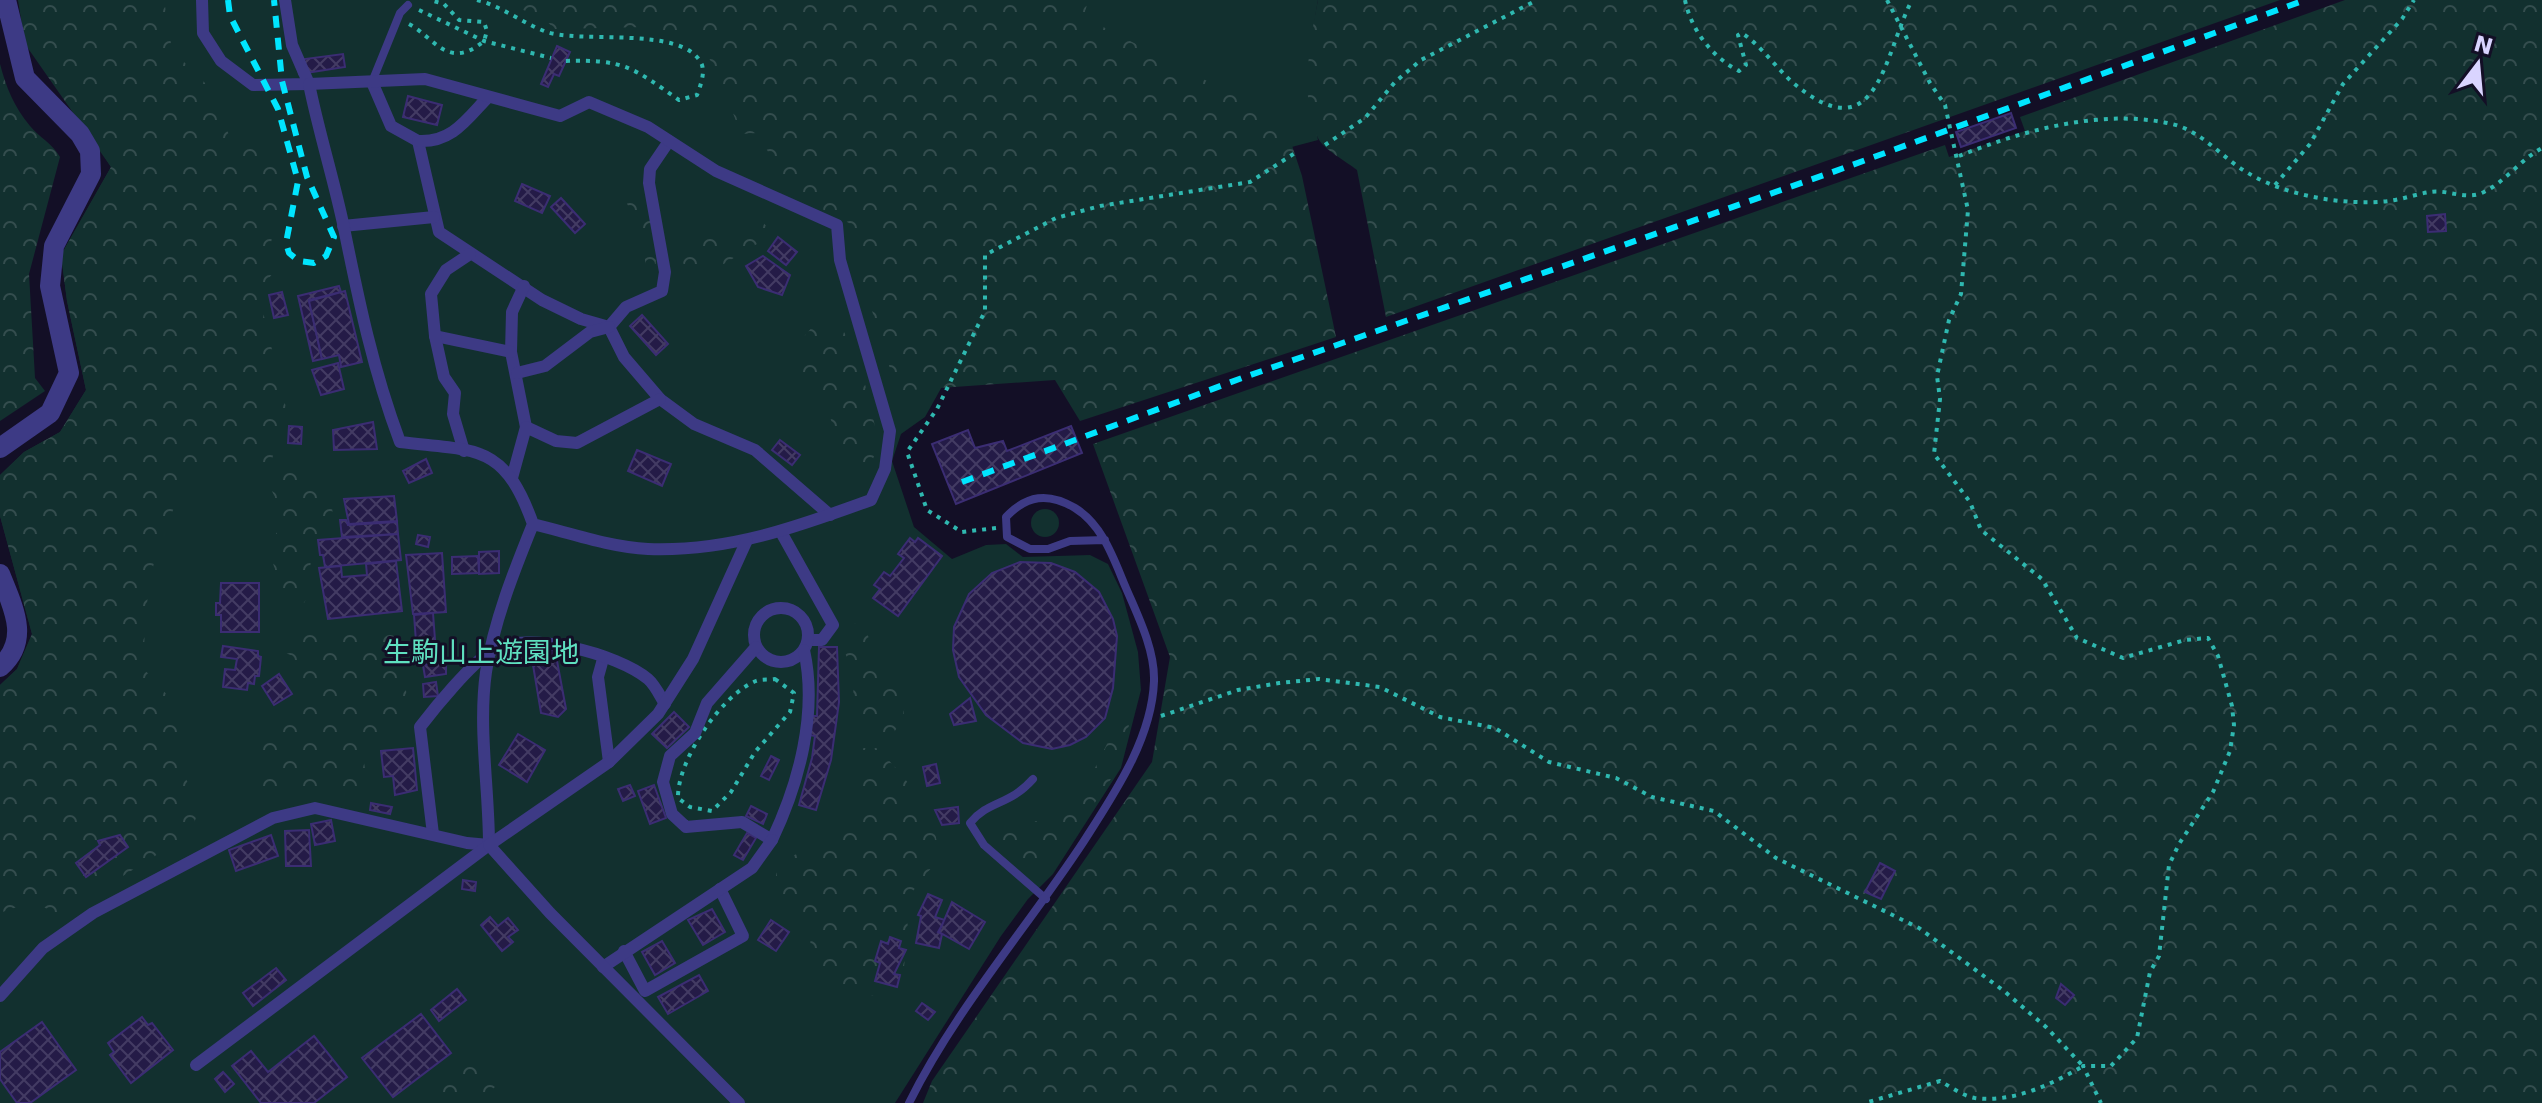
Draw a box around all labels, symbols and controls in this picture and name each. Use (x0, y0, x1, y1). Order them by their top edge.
north arrow (2438, 24, 2518, 104)
text: N (2471, 31, 2496, 60)
park label: 生駒山上遊園地 (383, 636, 579, 669)

